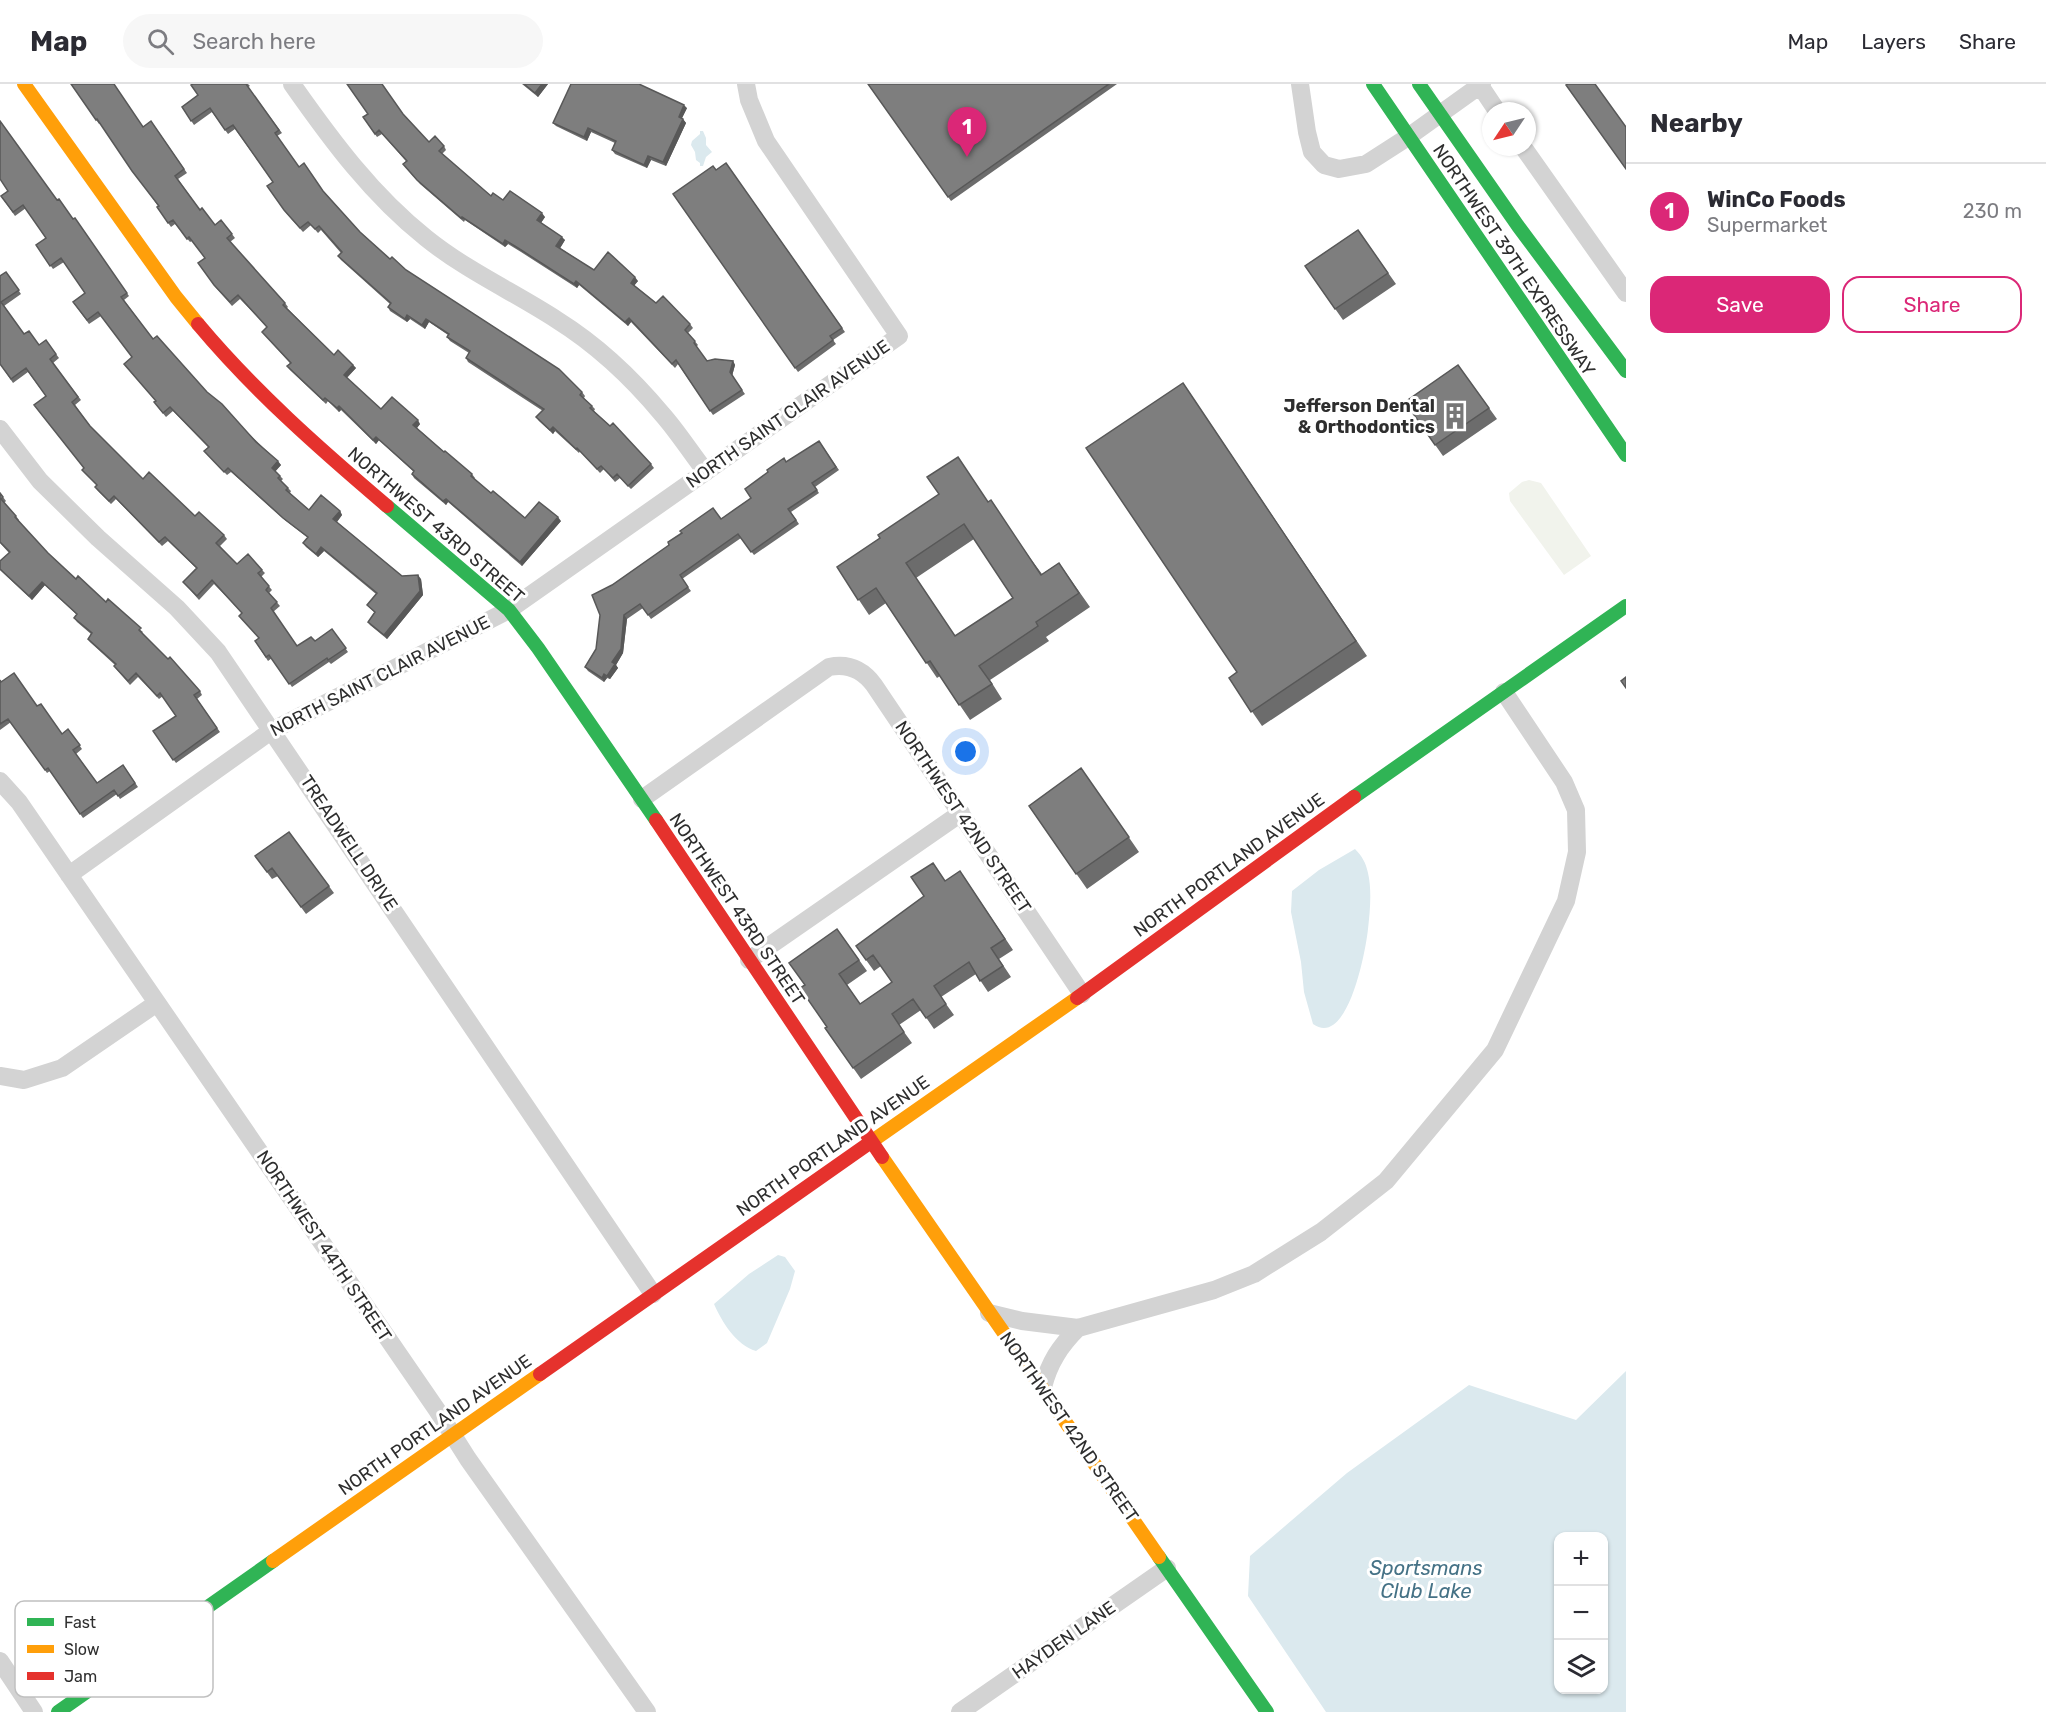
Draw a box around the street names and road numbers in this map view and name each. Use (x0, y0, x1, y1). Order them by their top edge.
street label: NORTHWEST 39TH EXPRESSWAY (1428, 140, 1600, 380)
street label: NORTH SAINT CLAIR AVENUE (682, 335, 894, 493)
street label: NORTHWEST 43RD STREET (343, 442, 529, 608)
street label: NORTH SAINT CLAIR AVENUE (266, 611, 494, 741)
street label: NORTHWEST 42ND STREET (890, 717, 1036, 917)
street label: TREADWELL DRIVE (295, 771, 403, 915)
street label: NORTH PORTLAND AVENUE (1129, 788, 1329, 942)
street label: NORTHWEST 43RD STREET (665, 809, 809, 1009)
street label: NORTH PORTLAND AVENUE (732, 1071, 934, 1221)
street label: NORTHWEST 44TH STREET (252, 1146, 396, 1346)
street label: NORTHWEST 42ND STREET (995, 1328, 1143, 1526)
street label: NORTH PORTLAND AVENUE (334, 1350, 536, 1500)
street label: HAYDEN LANE (1008, 1596, 1120, 1684)

